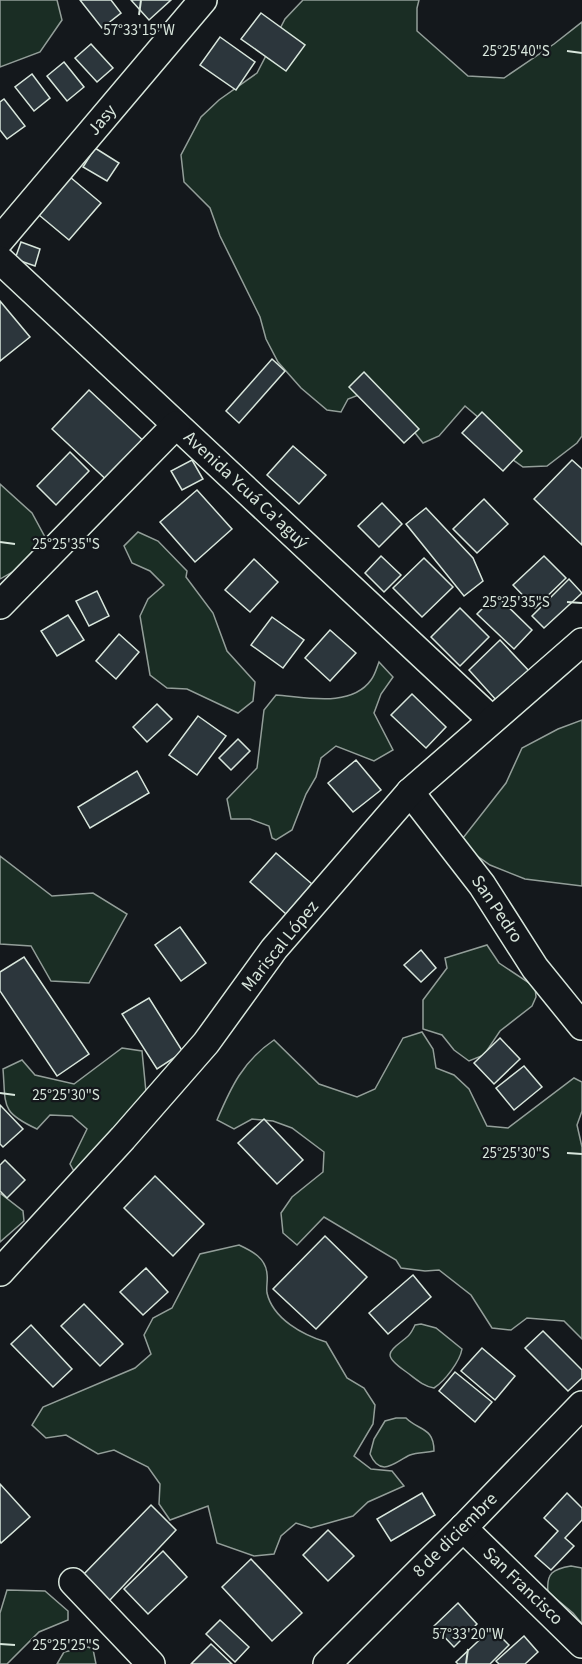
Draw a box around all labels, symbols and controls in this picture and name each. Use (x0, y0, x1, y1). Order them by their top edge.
text: 57°33'15"W (103, 20, 175, 41)
text: 25°25'40"S (482, 41, 550, 62)
street label: Jasy (82, 99, 123, 141)
street label: Avenida Ycuá Ca'aguý (178, 425, 314, 555)
text: 25°25'35"S (32, 534, 100, 555)
text: 25°25'35"S (482, 592, 550, 613)
street label: San Pedro (465, 870, 529, 948)
street label: Mariscal López (236, 895, 325, 997)
text: 25°25'30"S (32, 1085, 100, 1106)
text: 25°25'30"S (482, 1143, 550, 1164)
street label: 8 de diciembre (407, 1487, 503, 1583)
street label: San Francisco (477, 1541, 569, 1631)
text: 57°33'20"W (432, 1624, 504, 1645)
text: 25°25'25"S (32, 1635, 100, 1656)

